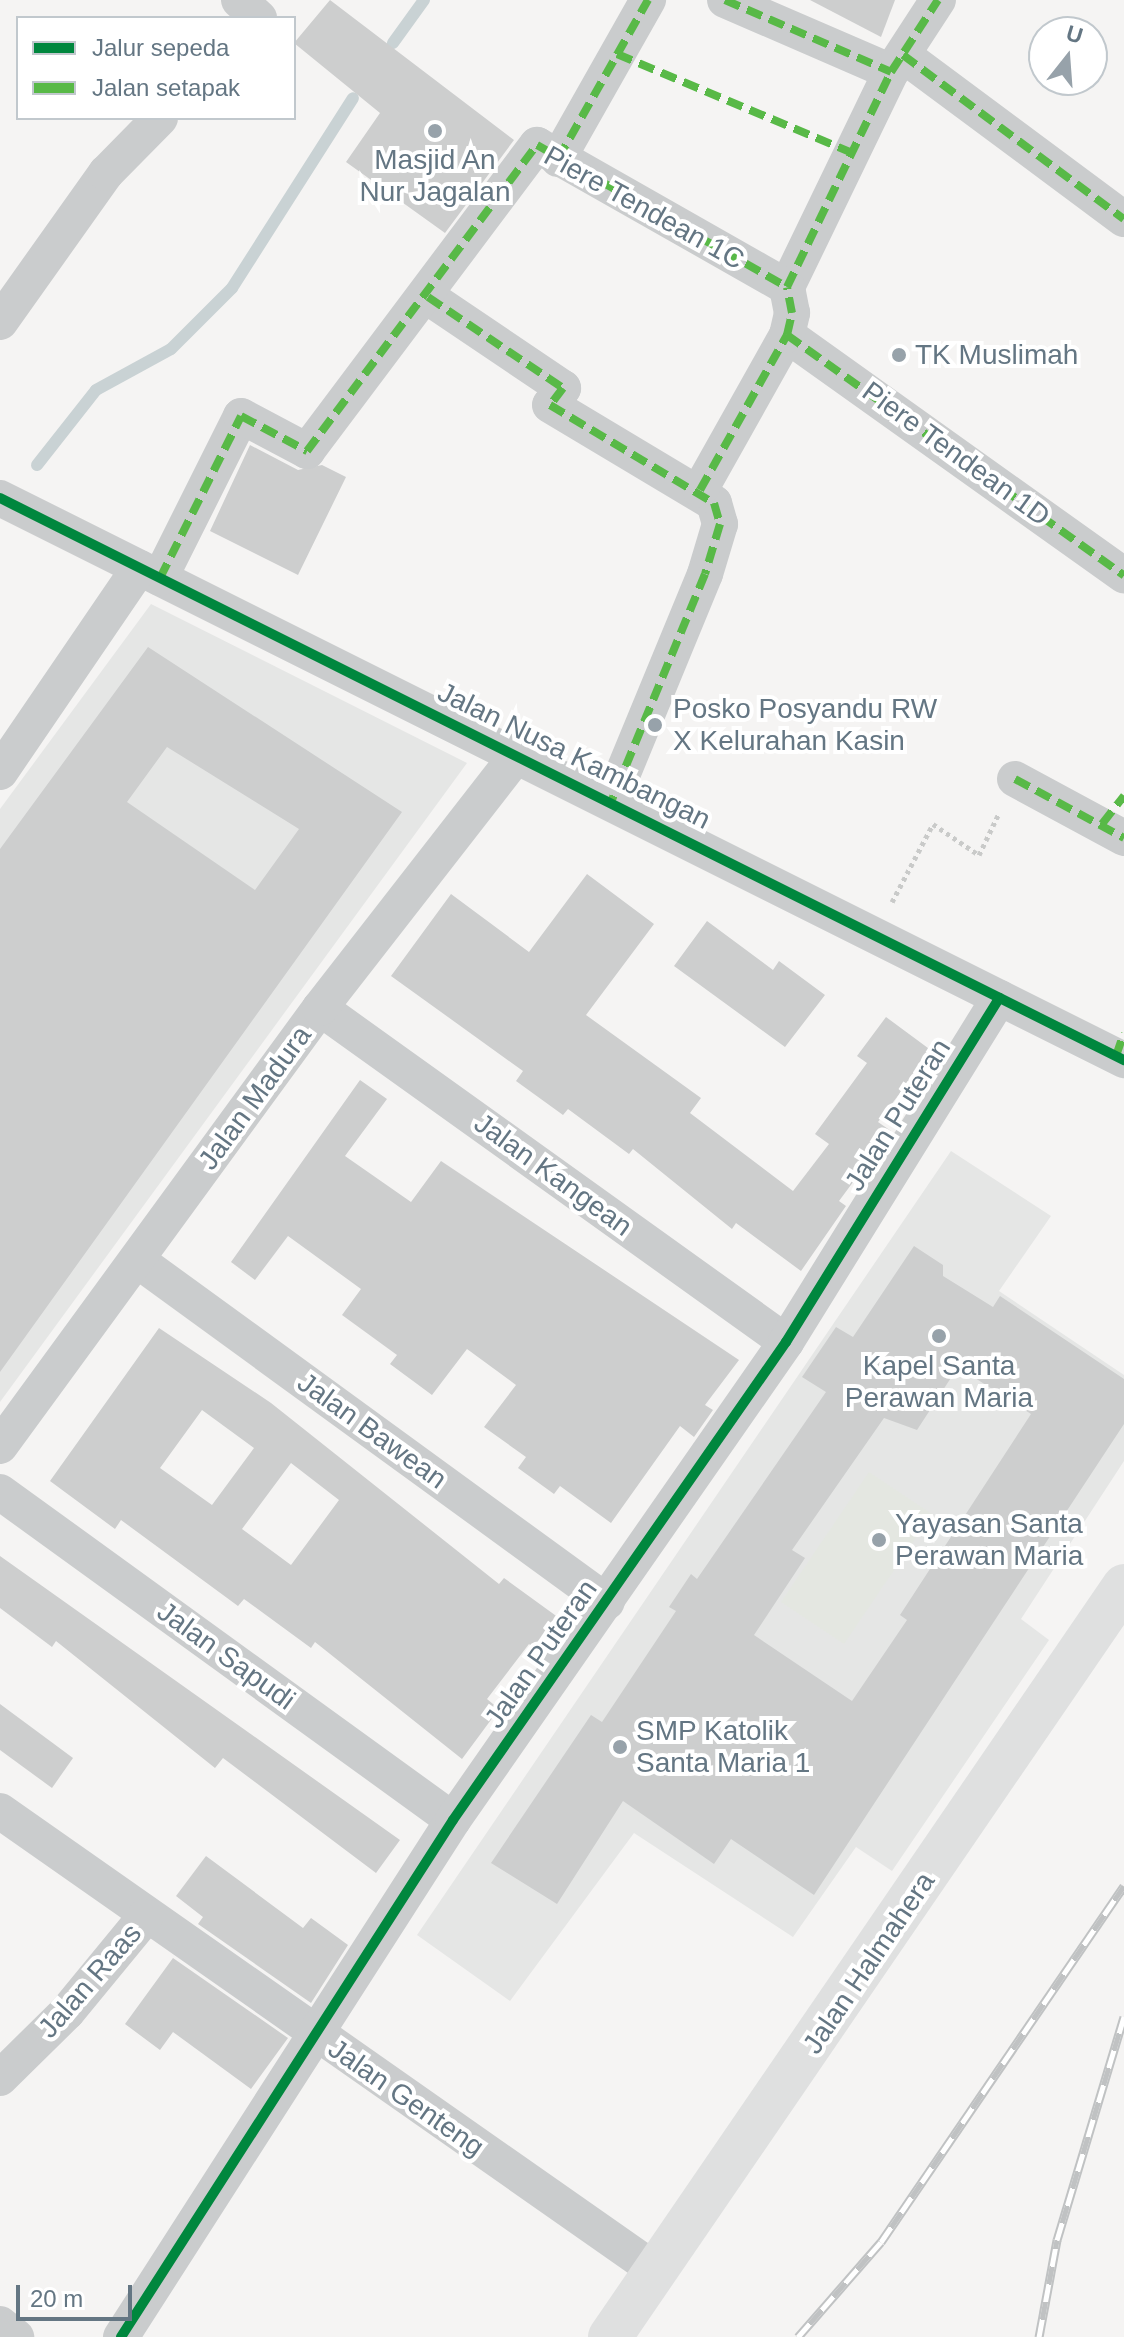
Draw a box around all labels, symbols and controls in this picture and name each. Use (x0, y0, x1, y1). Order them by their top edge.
legend (16, 16, 296, 120)
north arrow (1028, 16, 1108, 96)
text: U (1063, 20, 1086, 49)
text: Jalur sepeda (92, 34, 229, 61)
text: Jalan setapak (92, 74, 240, 101)
marker: Masjid An Nur Jagalan (426, 122, 444, 140)
street label: Piere Tendean 1C (538, 139, 750, 277)
place label: Masjid An Nur Jagalan (360, 143, 510, 209)
place label: TK Muslimah (915, 338, 1078, 372)
marker: TK Muslimah (890, 346, 908, 364)
street label: Piere Tendean 1D (855, 375, 1057, 533)
street label: Jalan Nusa Kambangan (432, 675, 716, 837)
place label: Posko Posyandu RW X Kelurahan Kasin (673, 692, 937, 758)
marker: Posko Posyandu RW X Kelurahan Kasin (644, 714, 666, 736)
street label: Jalan Madura (192, 1019, 318, 1177)
street label: Jalan Puteran (838, 1033, 958, 1197)
street label: Jalan Kangean (468, 1107, 638, 1243)
marker: Kapel Santa Perawan Maria (930, 1327, 948, 1345)
place label: Kapel Santa Perawan Maria (845, 1349, 1033, 1415)
street label: Jalan Bawean (291, 1366, 453, 1496)
place label: Yayasan Santa Perawan Maria (895, 1507, 1083, 1573)
marker: Yayasan Santa Perawan Maria (870, 1531, 888, 1549)
street label: Jalan Puteran (478, 1574, 604, 1734)
street label: Jalan Sapudi (151, 1595, 301, 1717)
place label: SMP Katolik Santa Maria 1 (636, 1714, 810, 1780)
marker: SMP Katolik Santa Maria 1 (611, 1738, 629, 1756)
street label: Jalan Halmahera (796, 1866, 942, 2060)
street label: Jalan Raas (31, 1917, 149, 2045)
street label: Jalan Genteng (322, 2032, 490, 2164)
scale bar (20, 2269, 136, 2319)
text: 20 m (30, 2285, 83, 2312)

